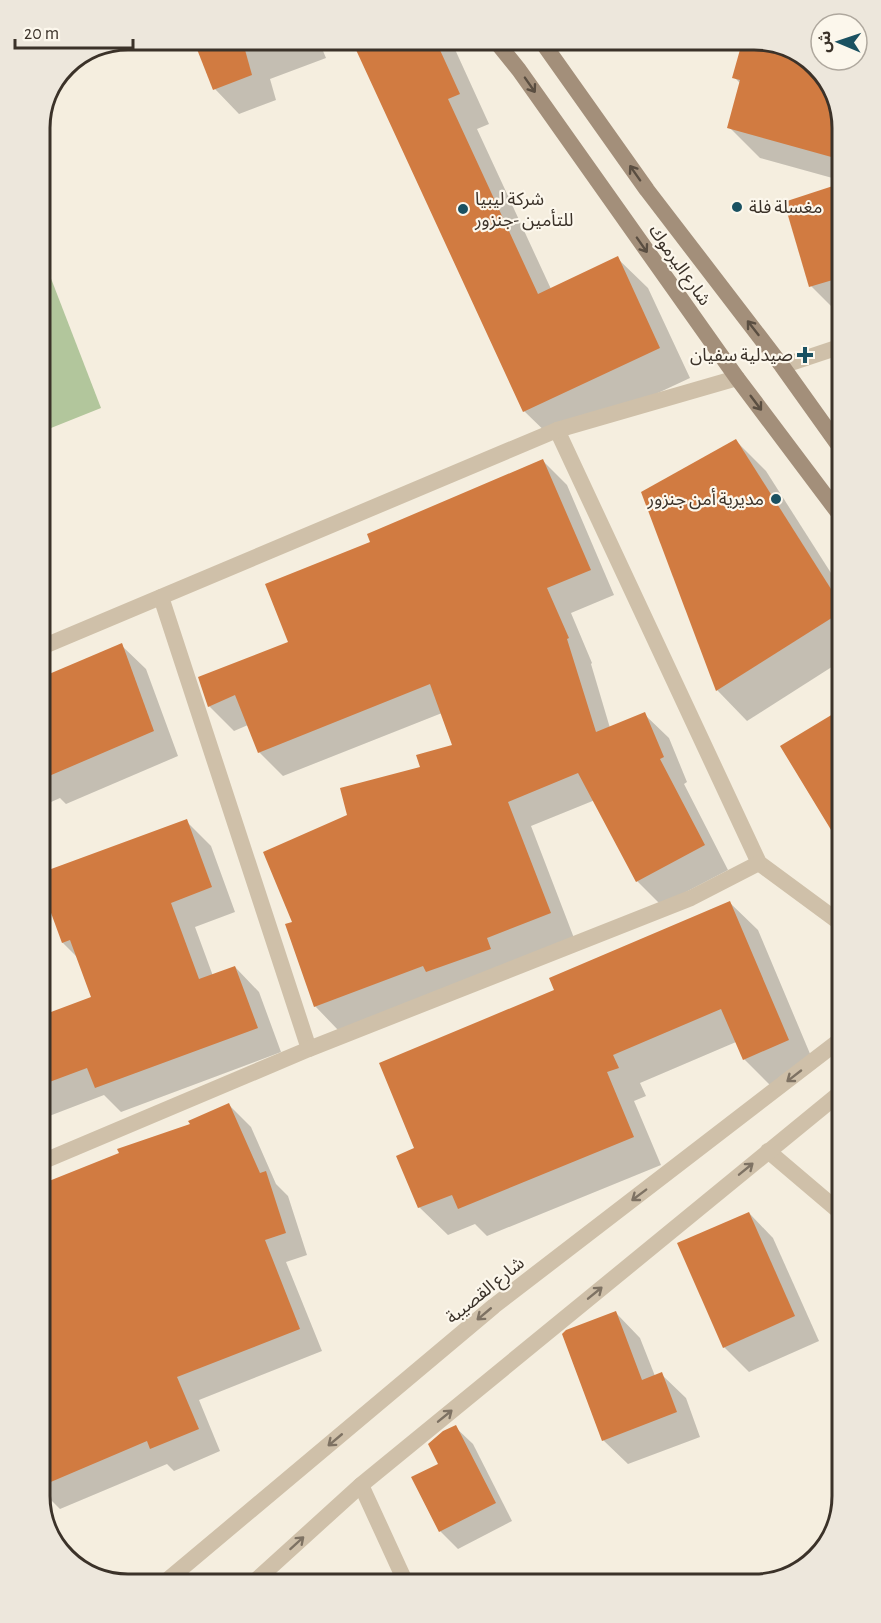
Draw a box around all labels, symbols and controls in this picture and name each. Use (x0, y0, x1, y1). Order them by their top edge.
scale bar (15, 12, 134, 50)
north arrow (809, 12, 869, 72)
text: 20 m (24, 25, 59, 43)
text: ش (817, 30, 834, 53)
one-way arrow (524, 77, 536, 93)
one-way arrow (629, 165, 641, 181)
place label: شركة ليبيا للتأمين -جنزور (474, 191, 573, 231)
place label: مغسلة فلة (749, 199, 822, 217)
marker: مغسلة فلة (730, 200, 744, 214)
marker: شركة ليبيا للتأمين -جنزور (456, 202, 470, 216)
street label: شارع اليرموك (642, 222, 714, 312)
one-way arrow (636, 236, 648, 252)
one-way arrow (747, 320, 760, 336)
place label: صيدلية سفيان (690, 347, 793, 366)
marker: صيدلية سفيان (798, 348, 812, 362)
one-way arrow (749, 395, 762, 411)
place label: مديرية أمن جنزور (647, 488, 764, 510)
marker: مديرية أمن جنزور (769, 492, 783, 506)
one-way arrow (786, 1070, 802, 1083)
one-way arrow (738, 1162, 753, 1176)
one-way arrow (631, 1188, 647, 1201)
street label: شارع القصيبة (443, 1254, 531, 1331)
one-way arrow (587, 1286, 603, 1299)
one-way arrow (477, 1307, 492, 1321)
one-way arrow (437, 1410, 453, 1423)
one-way arrow (327, 1433, 343, 1446)
one-way arrow (289, 1536, 304, 1550)

